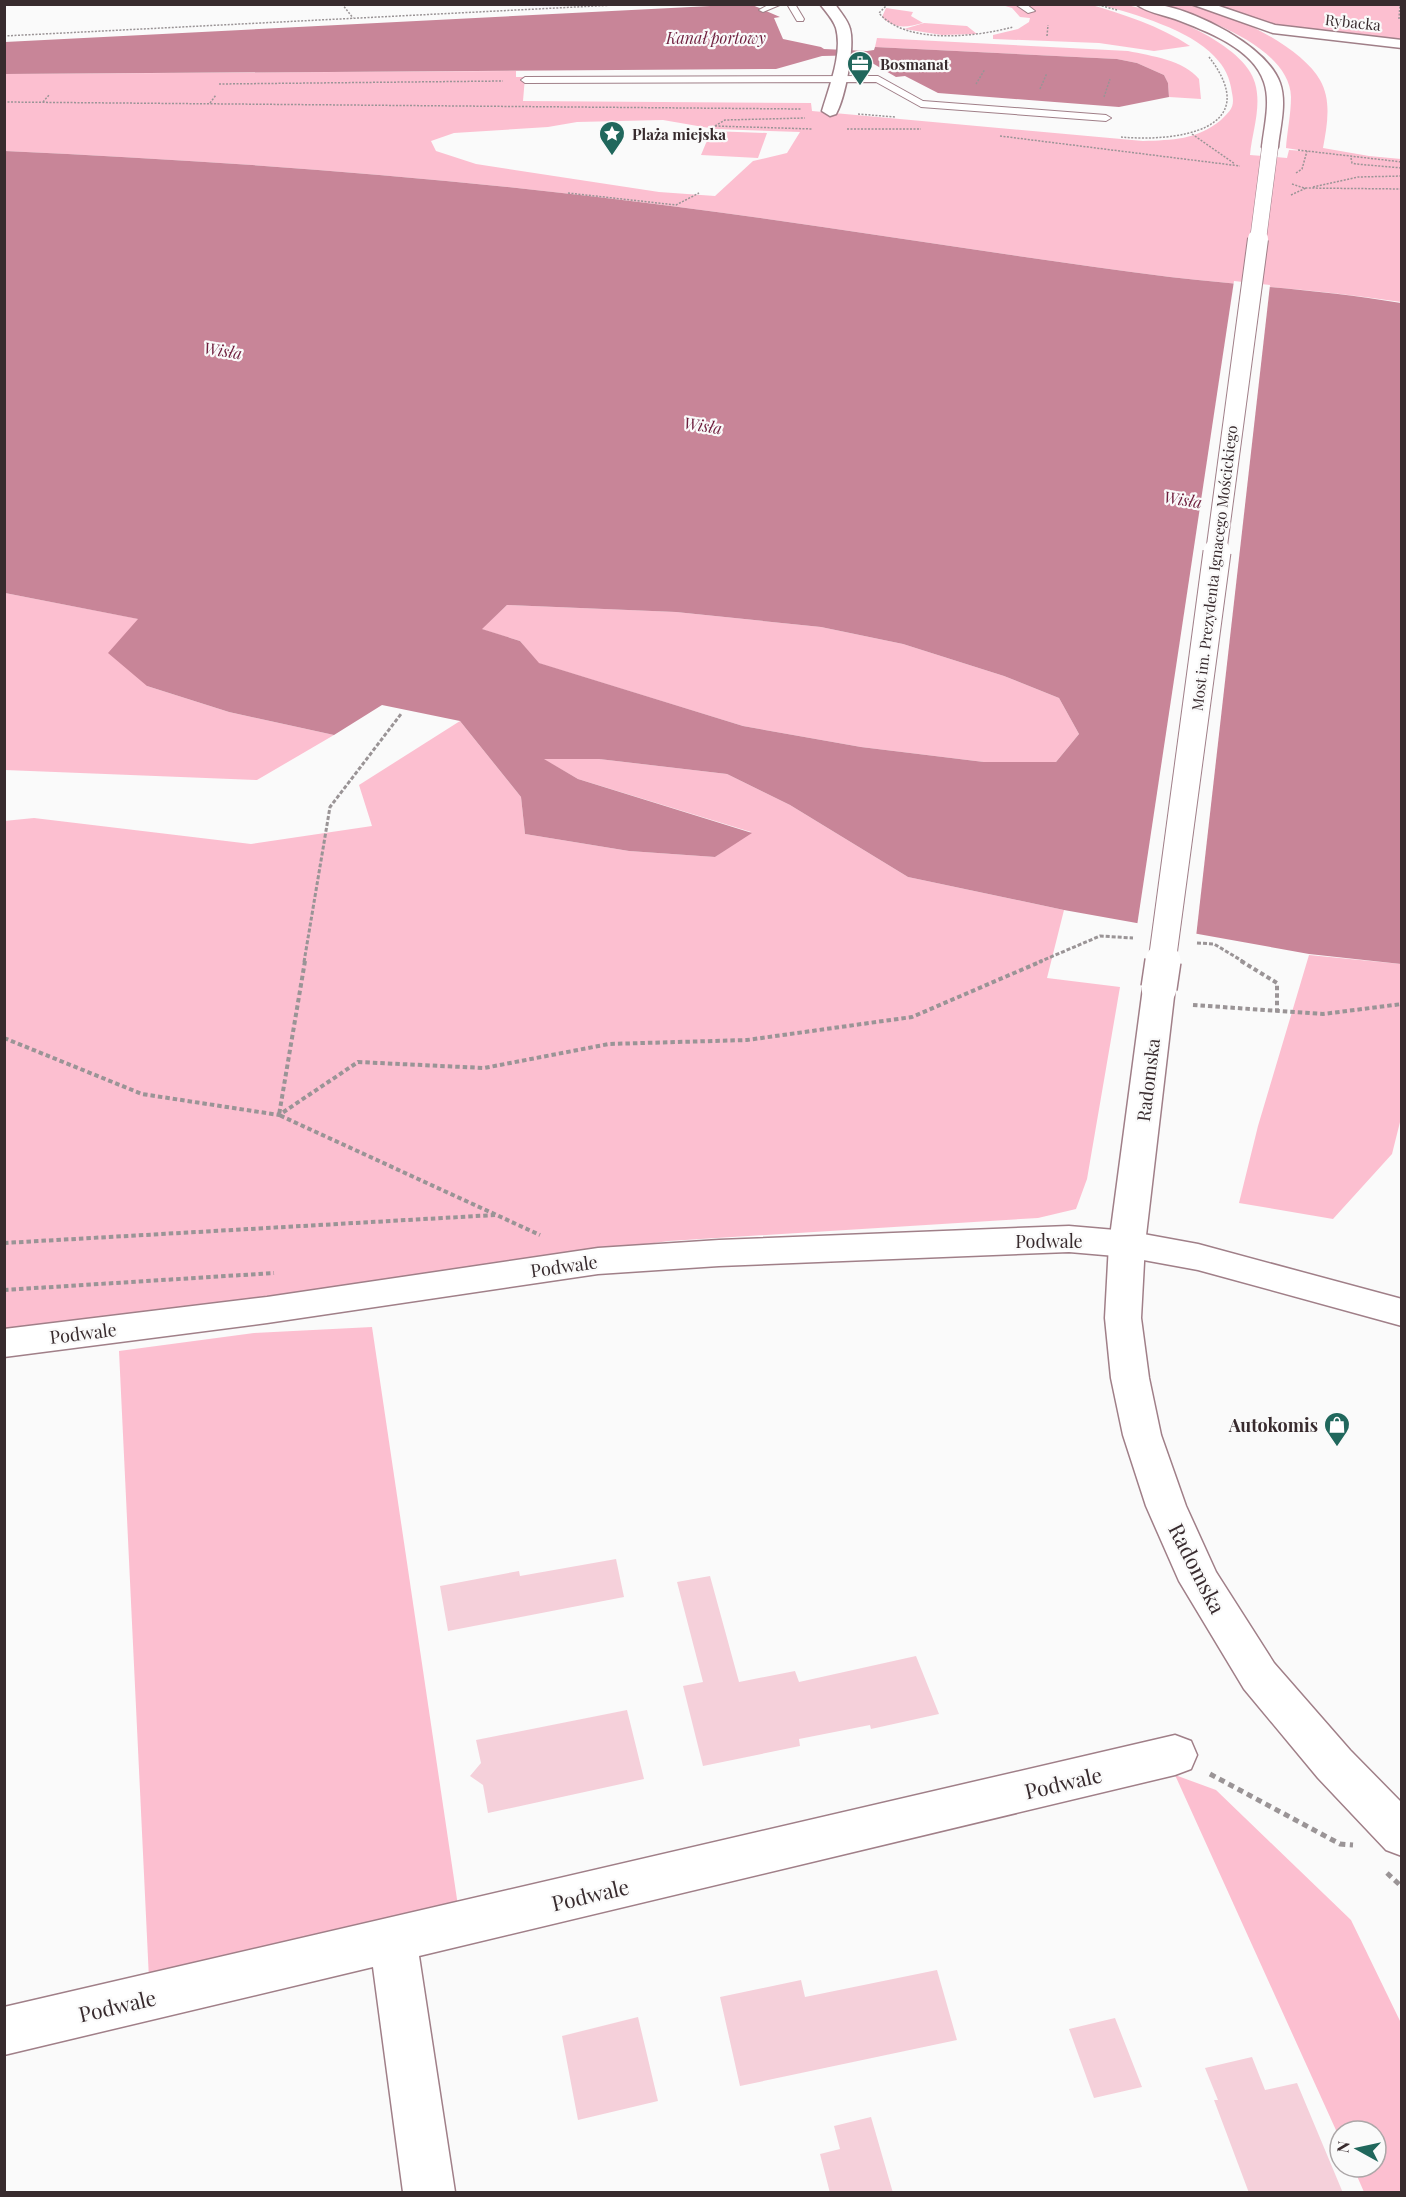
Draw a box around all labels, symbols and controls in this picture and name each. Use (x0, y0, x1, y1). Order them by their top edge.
street label: Rybacka (1324, 9, 1382, 35)
water label: Kanał portowy (665, 27, 766, 48)
office icon: Bosmanat (845, 49, 875, 87)
place label: Bosmanat (880, 54, 950, 74)
place icon: Plaża miejska (597, 119, 627, 157)
place label: Plaża miejska (632, 124, 726, 144)
water label: Wisła (202, 337, 244, 363)
water label: Wisła (682, 412, 724, 438)
street label: Most im. Prezydenta Ignacego Mościckiego (1187, 424, 1241, 712)
water label: Wisła (1162, 486, 1204, 512)
street label: Radomska (1131, 1037, 1165, 1123)
street label: Podwale (1015, 1229, 1083, 1253)
street label: Podwale (529, 1249, 599, 1283)
street label: Podwale (48, 1317, 118, 1349)
shop icon: Autokomis (1322, 1410, 1352, 1448)
place label: Autokomis (1228, 1413, 1318, 1437)
street label: Radomska (1163, 1518, 1233, 1618)
street label: Podwale (1022, 1760, 1104, 1804)
street label: Podwale (549, 1872, 631, 1916)
street label: Podwale (76, 1983, 158, 2027)
north arrow (1328, 2119, 1388, 2179)
text: N (1331, 2139, 1354, 2154)

